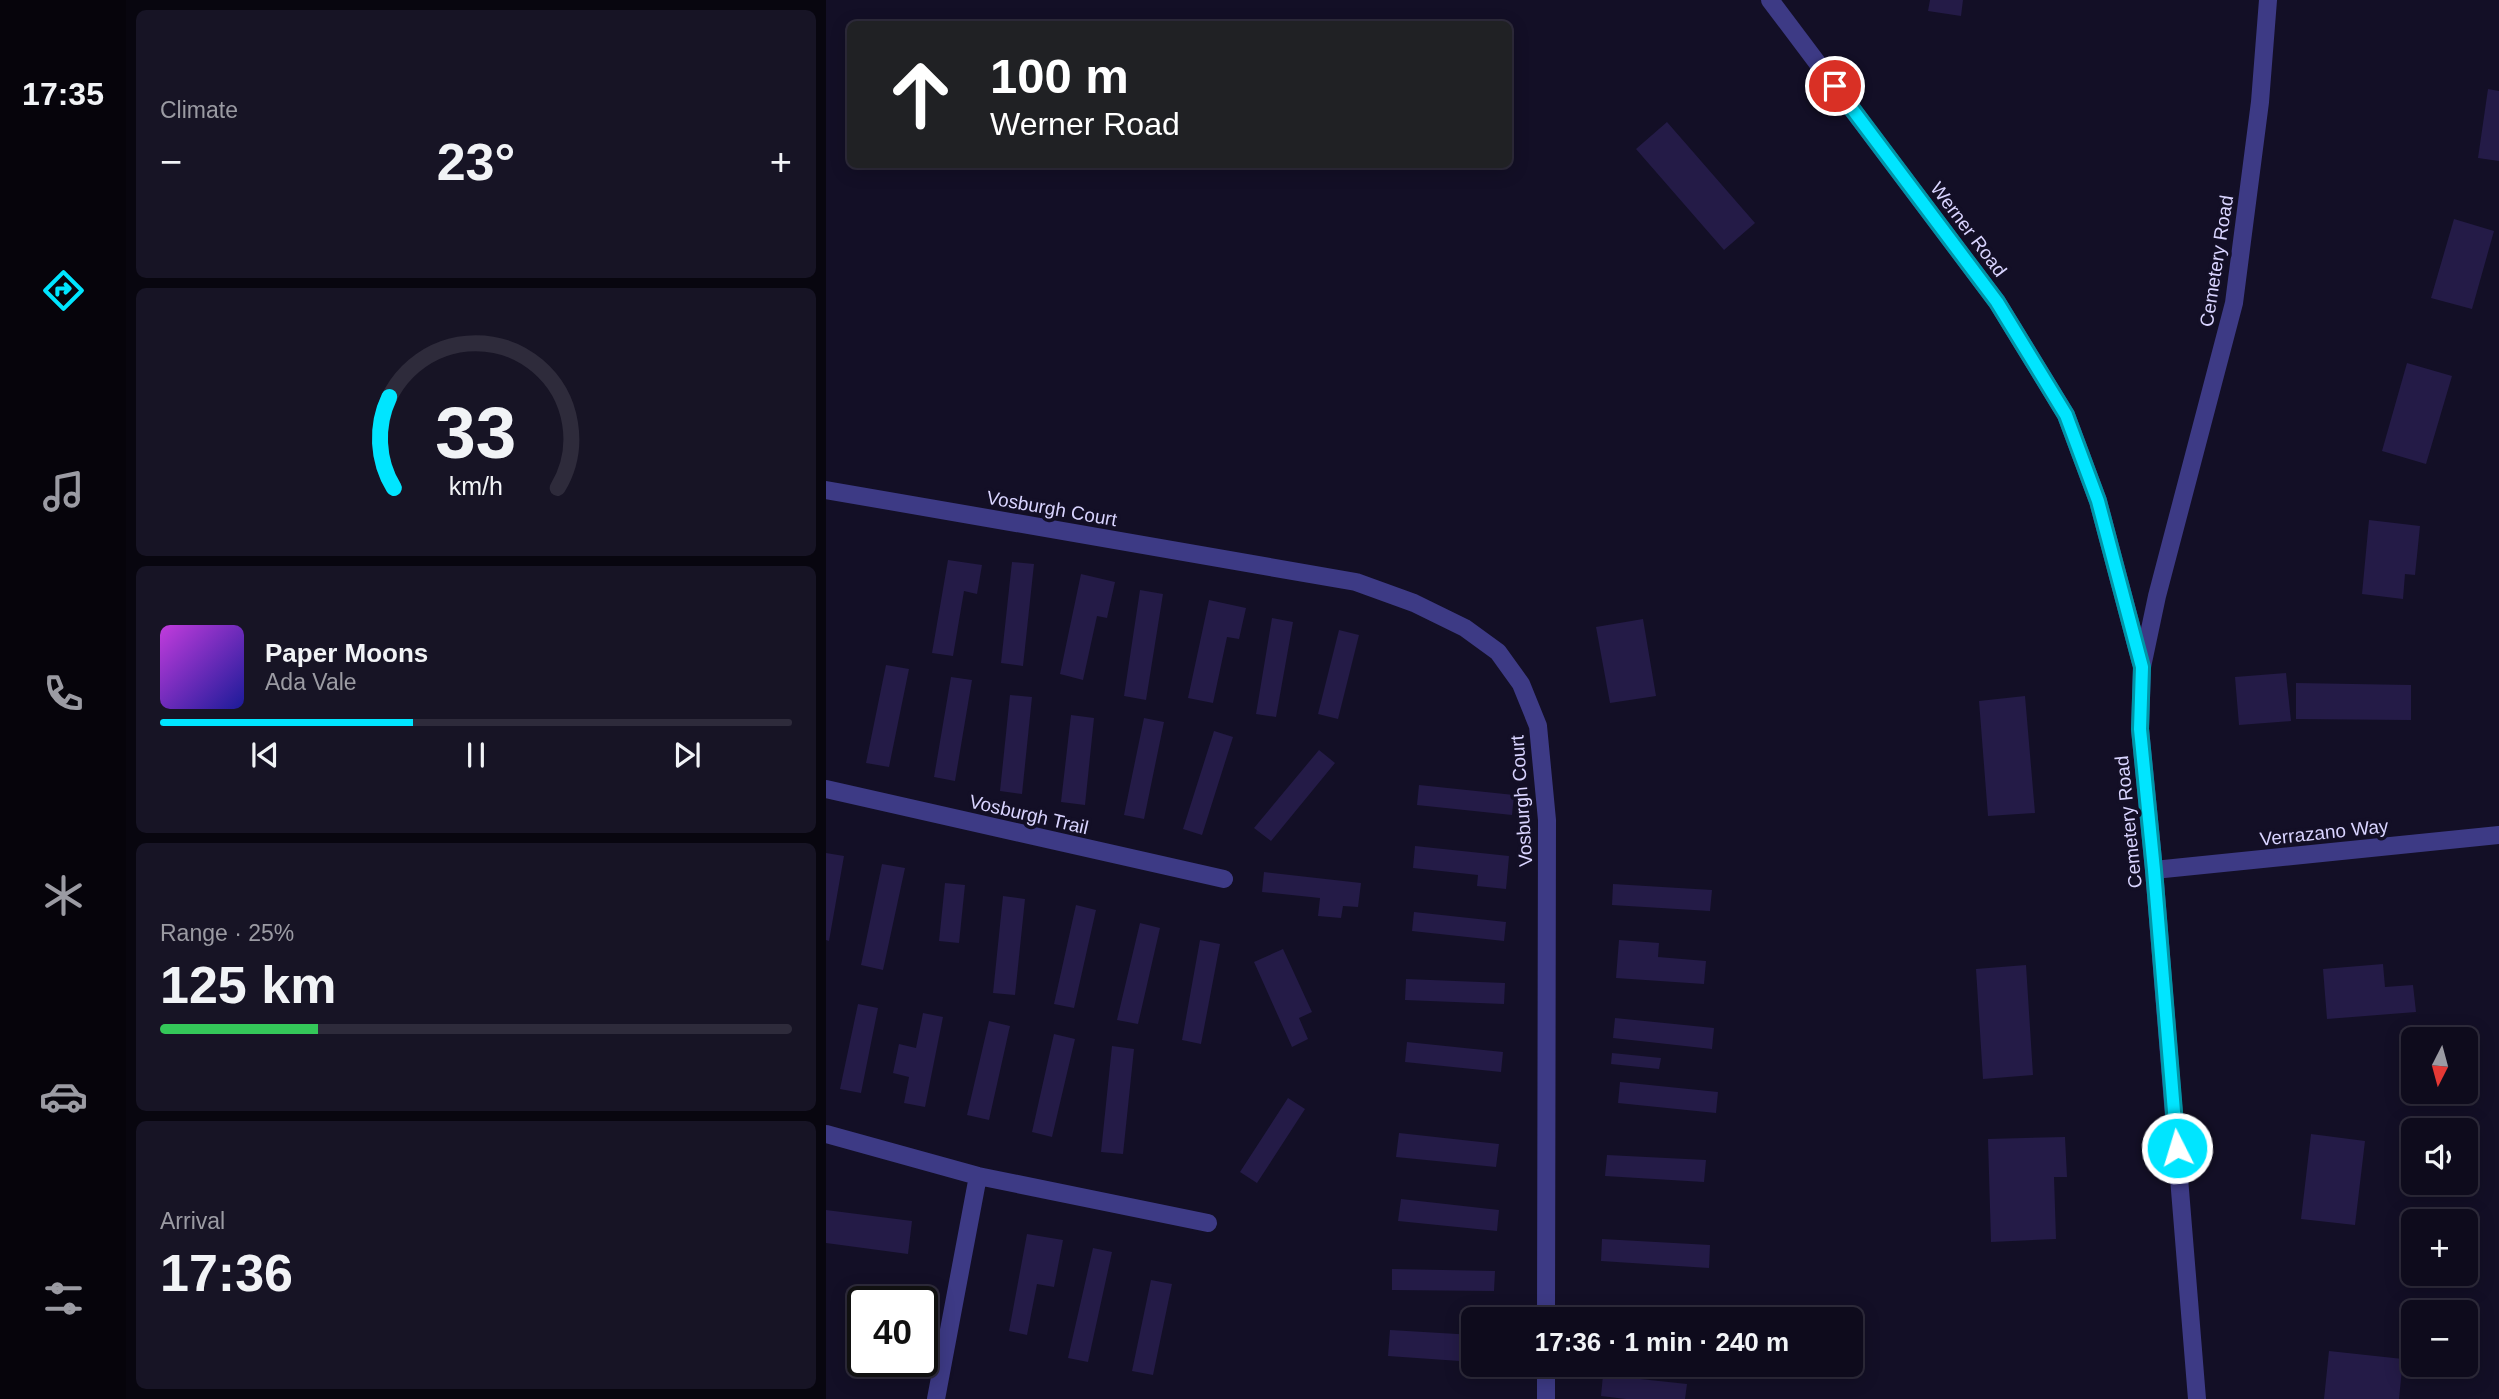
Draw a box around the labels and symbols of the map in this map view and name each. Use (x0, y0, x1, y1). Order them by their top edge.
pin (1805, 56, 1865, 116)
street label: Werner Road (1926, 178, 2011, 281)
street label: Cemetery Road (2196, 194, 2237, 328)
street label: Vosburgh Court (985, 487, 1119, 530)
street label: Vosburgh Court (1506, 734, 1537, 868)
street label: Cemetery Road (2111, 755, 2146, 889)
street label: Vosburgh Trail (967, 791, 1090, 838)
street label: Verrazano Way (2259, 815, 2390, 850)
north arrow (2401, 1027, 2478, 1104)
position arrow (2140, 1111, 2214, 1185)
speed limit sign: 40 (847, 1286, 938, 1377)

